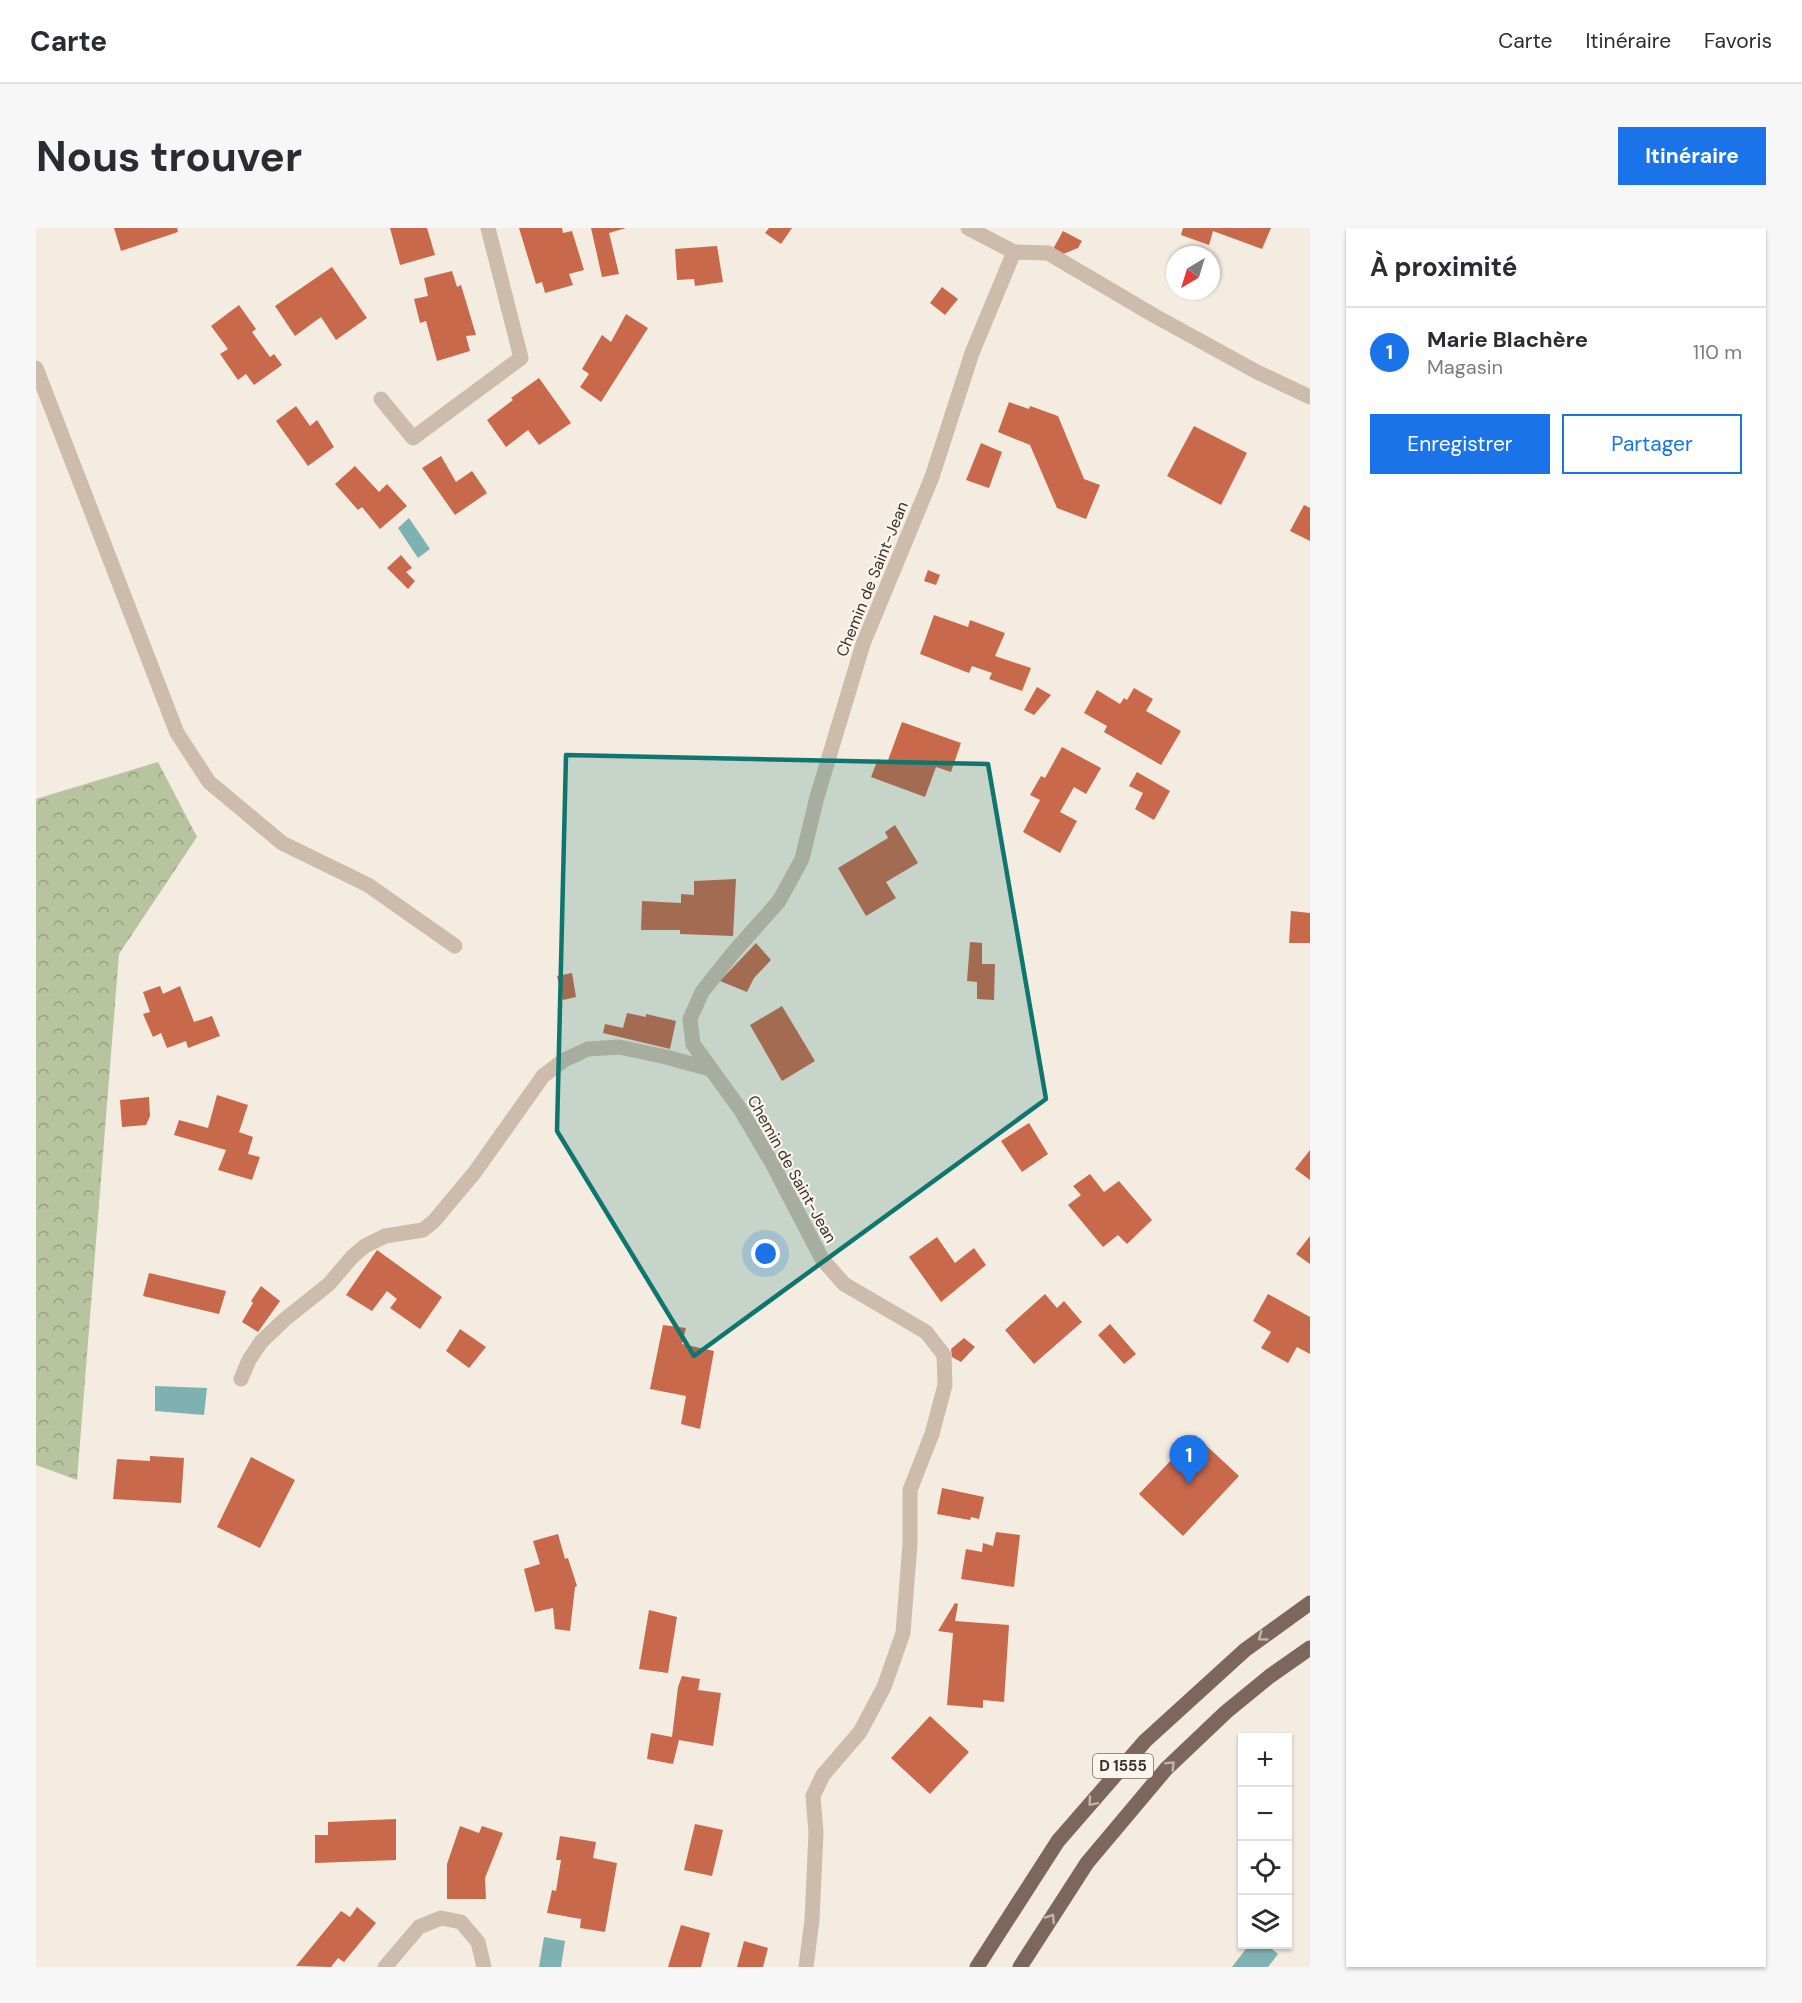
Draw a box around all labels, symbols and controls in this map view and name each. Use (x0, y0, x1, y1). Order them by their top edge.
text: Carte (30, 23, 107, 60)
text: Carte (1498, 27, 1552, 55)
text: Itinéraire (1585, 27, 1671, 55)
text: Favoris (1704, 27, 1772, 55)
button: Itinéraire (1618, 127, 1766, 185)
text: Nous trouver (36, 129, 302, 184)
north arrow (1166, 246, 1220, 300)
text: À proximité (1370, 250, 1517, 284)
text: Marie Blachère (1427, 325, 1588, 354)
text: 1 (1386, 339, 1393, 365)
text: 110 m (1693, 339, 1742, 365)
text: Magasin (1427, 354, 1503, 380)
button: Enregistrer (1370, 414, 1550, 474)
button: Partager (1562, 414, 1742, 474)
street label: Chemin de Saint-Jean (831, 498, 913, 660)
street label: Chemin de Saint-Jean (743, 1091, 841, 1247)
your location (751, 1239, 780, 1268)
pin: 1 (1170, 1436, 1208, 1485)
one-way arrow (1258, 1630, 1269, 1641)
map controls (1238, 1733, 1292, 1949)
button: + (1238, 1733, 1292, 1787)
road number: D 1555 (1093, 1754, 1153, 1778)
one-way arrow (1164, 1761, 1175, 1772)
button: − (1238, 1787, 1292, 1841)
one-way arrow (1089, 1795, 1100, 1806)
button: locate (1238, 1841, 1292, 1895)
button: layers (1238, 1895, 1292, 1949)
one-way arrow (1044, 1914, 1056, 1924)

